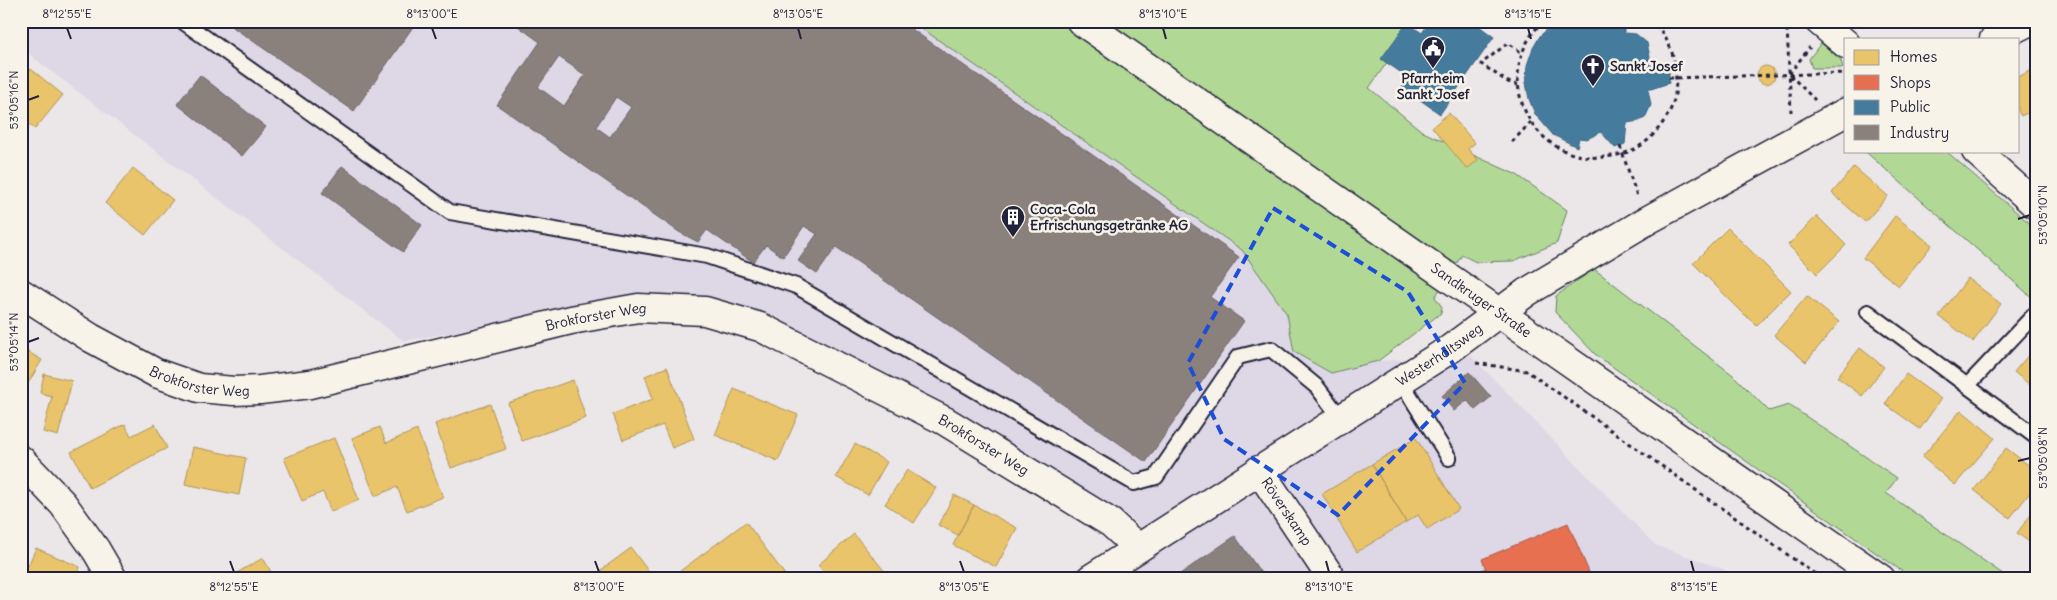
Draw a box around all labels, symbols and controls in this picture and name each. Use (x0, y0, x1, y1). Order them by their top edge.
text: 8°12'55"E (42, 6, 92, 21)
text: 8°13'00"E (406, 6, 458, 21)
text: 8°13'05"E (773, 6, 823, 21)
text: 8°13'10"E (1139, 6, 1187, 21)
text: 8°13'15"E (1504, 6, 1552, 21)
public building icon: Pfarrheim Sankt Josef (1420, 35, 1446, 69)
legend (1844, 38, 2020, 152)
text: Homes (1890, 47, 1937, 66)
church icon: Sankt Josef (1580, 53, 1606, 87)
place label: Sankt Josef (1610, 57, 1684, 75)
place label: Pfarrheim Sankt Josef (1397, 69, 1471, 103)
text: 53°05'16"N (6, 71, 21, 129)
text: Shops (1890, 73, 1931, 92)
text: Public (1890, 97, 1931, 116)
text: Industry (1890, 123, 1949, 142)
text: 53°05'10"N (2035, 185, 2050, 245)
place label: Coca-Cola Erfrischungsgetränke AG (1030, 200, 1188, 234)
building icon: Coca-Cola Erfrischungsgetränke AG (1000, 204, 1026, 238)
street label: Sandkruger Straße (1427, 259, 1535, 341)
street label: Brokforster Weg (543, 299, 647, 335)
text: 53°05'14"N (6, 313, 21, 371)
street label: Westerholtsweg (1393, 319, 1486, 390)
street label: Brokforster Weg (146, 362, 250, 400)
street label: Brokforster Weg (935, 410, 1032, 479)
text: 53°05'08"N (2035, 427, 2050, 489)
street label: Röverskamp (1258, 474, 1316, 549)
text: 8°12'55"E (209, 579, 259, 594)
text: 8°13'00"E (573, 579, 625, 594)
text: 8°13'05"E (939, 579, 989, 594)
text: 8°13'10"E (1305, 579, 1353, 594)
text: 8°13'15"E (1670, 579, 1718, 594)

